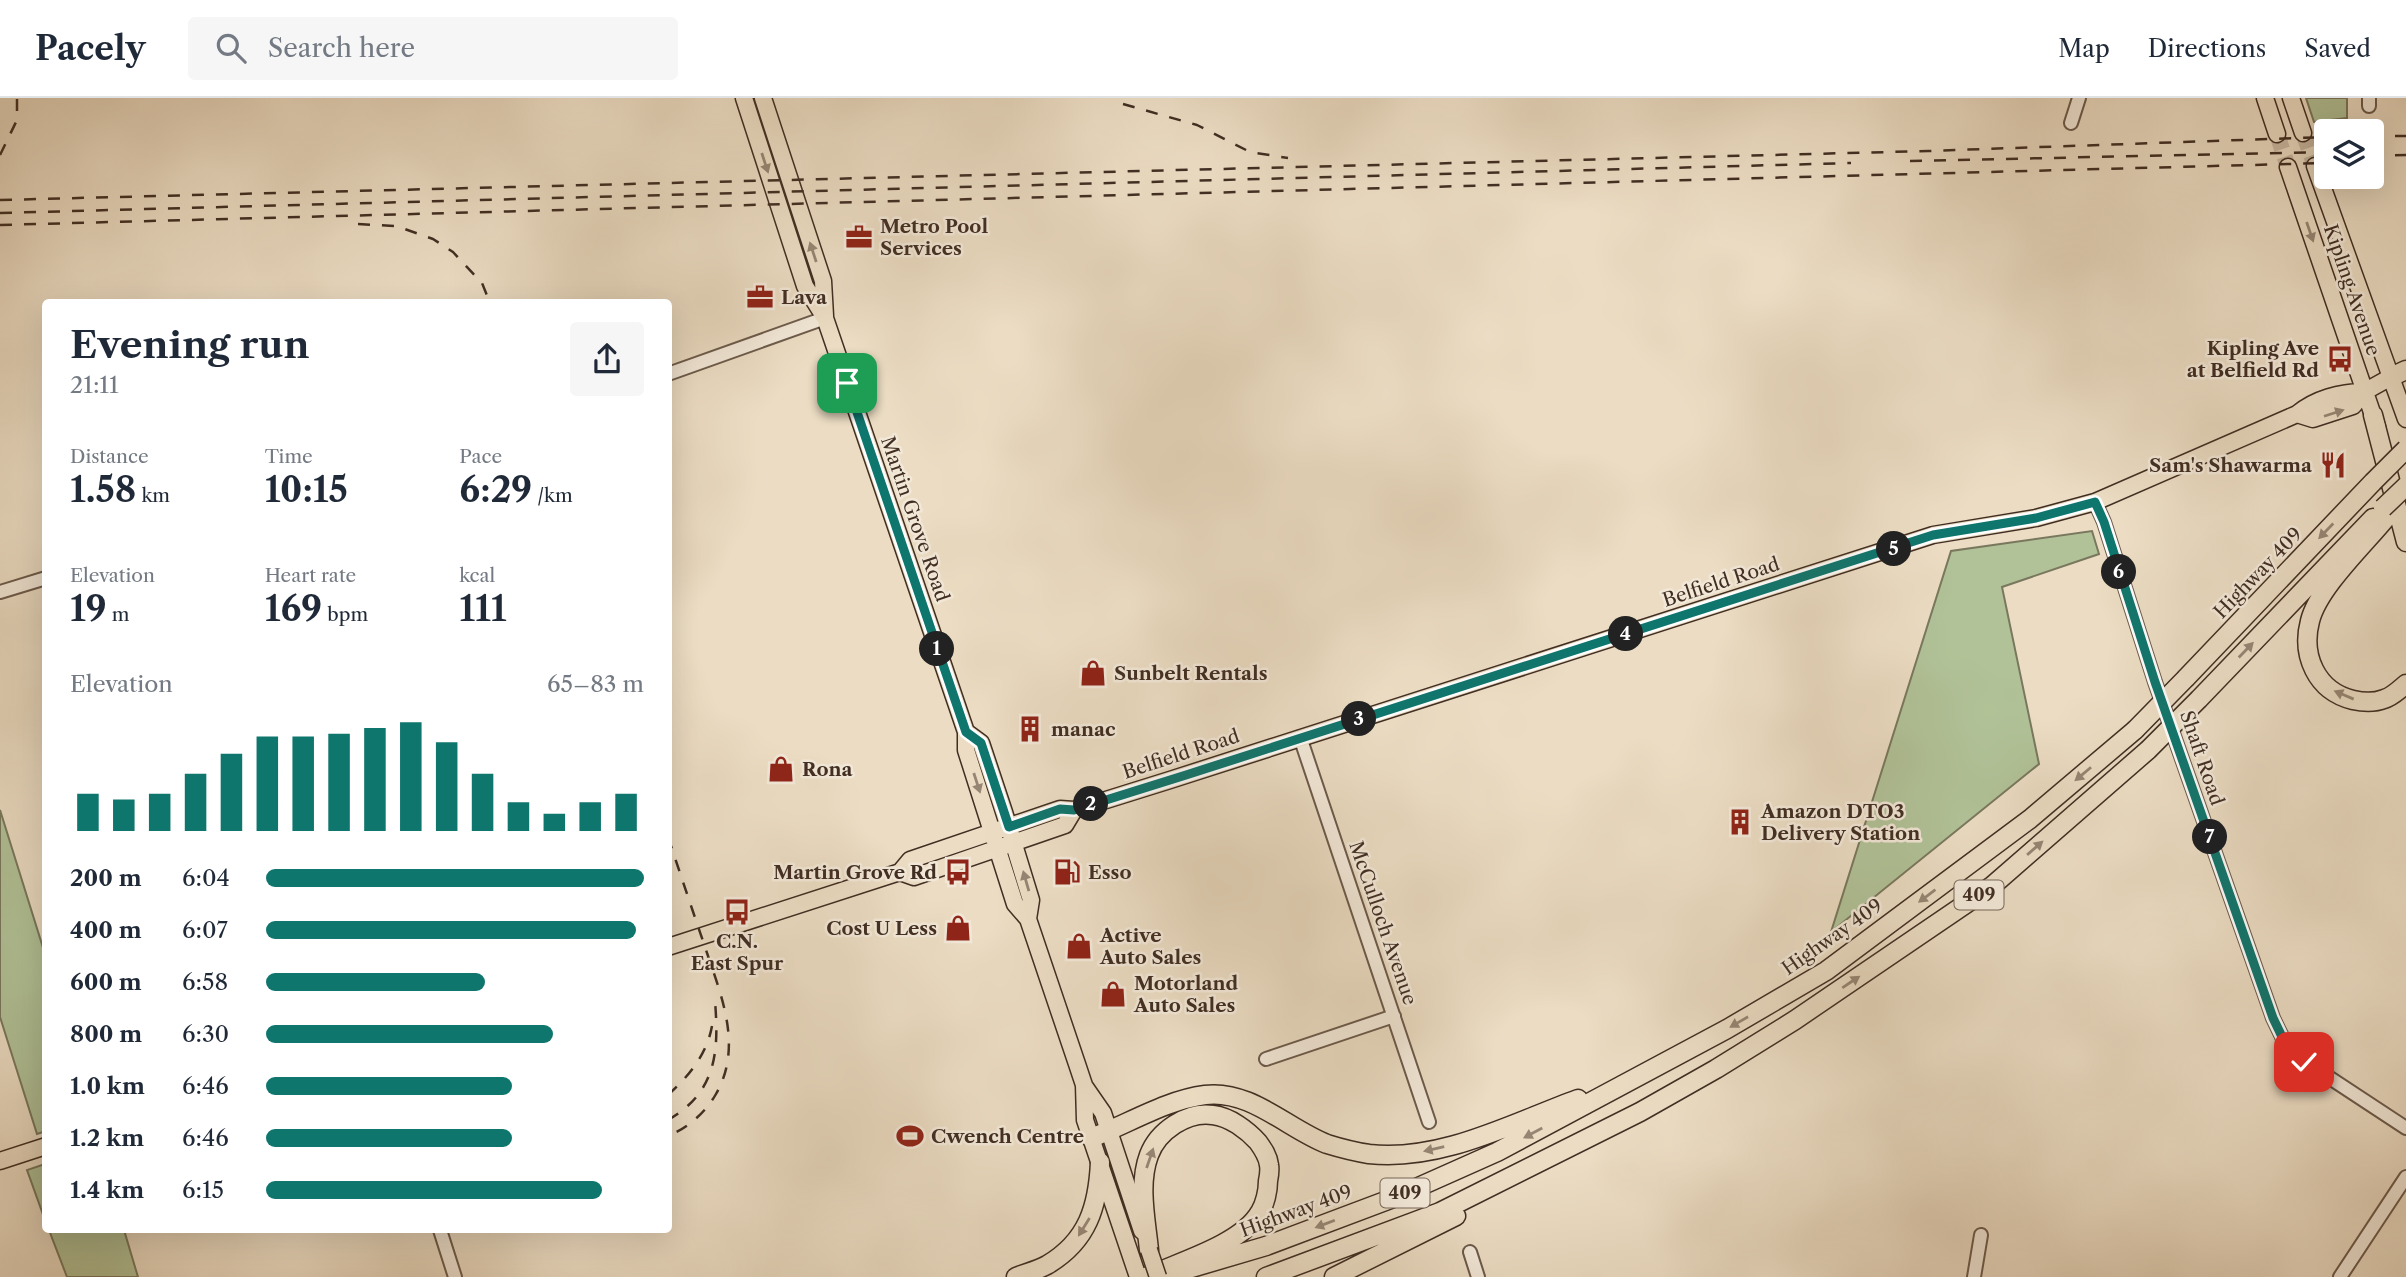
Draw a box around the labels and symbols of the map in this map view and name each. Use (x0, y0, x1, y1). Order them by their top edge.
one-way arrow (760, 153, 771, 174)
place label: Metro Pool Services (880, 215, 988, 260)
one-way arrow (2305, 221, 2316, 242)
street label: Kipling Avenue (2319, 221, 2385, 359)
office icon: Metro Pool Services (844, 222, 874, 252)
one-way arrow (807, 241, 818, 262)
office icon: Lava (745, 282, 775, 312)
place label: Lava (781, 286, 828, 309)
place label: Kipling Ave at Belfield Rd (2187, 337, 2319, 382)
bus stop icon: Kipling Ave at Belfield Rd (2325, 344, 2355, 374)
pin (817, 353, 877, 413)
one-way arrow (2323, 407, 2344, 417)
street label: Martin Grove Road (876, 433, 954, 605)
restaurant icon: Sam's Shawarma (2318, 450, 2348, 480)
place label: Sam's Shawarma (2149, 454, 2313, 477)
street label: Highway 409 (2209, 523, 2307, 623)
one-way arrow (2318, 523, 2335, 540)
pin: 5 (1876, 532, 1912, 566)
street label: Belfield Road (1660, 552, 1783, 612)
pin: 6 (2102, 554, 2136, 589)
pin: 4 (1608, 616, 1644, 652)
pin: 1 (920, 632, 954, 666)
one-way arrow (2237, 642, 2253, 659)
shop icon: Sunbelt Rentals (1078, 658, 1108, 688)
place label: Sunbelt Rentals (1114, 662, 1268, 685)
one-way arrow (2333, 690, 2354, 701)
pin: 3 (1342, 702, 1376, 736)
street label: Shaft Road (2175, 708, 2229, 809)
building icon: manac (1015, 714, 1045, 744)
place label: manac (1051, 718, 1115, 741)
street label: Belfield Road (1120, 724, 1243, 784)
shop icon: Rona (766, 754, 796, 784)
place label: Rona (802, 758, 854, 781)
one-way arrow (2074, 766, 2092, 782)
one-way arrow (972, 772, 983, 793)
pin: 2 (1074, 786, 1108, 822)
place label: Amazon DTO3 Delivery Station (1760, 800, 1920, 845)
building icon: Amazon DTO3 Delivery Station (1725, 807, 1755, 837)
pin: 7 (2192, 820, 2228, 854)
street label: McCulloch Avenue (1344, 838, 1422, 1008)
one-way arrow (2026, 841, 2043, 857)
bus stop icon: Martin Grove Rd (943, 857, 973, 887)
fuel station icon: Esso (1052, 857, 1082, 887)
place label: Martin Grove Rd (773, 861, 937, 884)
place label: Esso (1088, 861, 1131, 884)
one-way arrow (1020, 870, 1030, 891)
road number: 409 (1954, 880, 2004, 910)
one-way arrow (1918, 888, 1936, 902)
street label: Highway 409 (1777, 894, 1887, 980)
bus stop icon: C.N. East Spur (722, 897, 752, 927)
shop icon: Cost U Less (943, 913, 973, 943)
place label: Cost U Less (826, 917, 937, 940)
place label: Active Auto Sales (1099, 924, 1202, 969)
place label: C.N. East Spur (691, 930, 784, 975)
shop icon: Active Auto Sales (1064, 931, 1094, 961)
place label: Motorland Auto Sales (1133, 972, 1239, 1017)
one-way arrow (1842, 975, 1860, 989)
shop icon: Motorland Auto Sales (1098, 979, 1128, 1009)
one-way arrow (1729, 1016, 1748, 1028)
pin (2274, 1032, 2334, 1092)
sports icon: Cwench Centre (895, 1121, 925, 1151)
place label: Cwench Centre (931, 1125, 1084, 1148)
one-way arrow (1523, 1126, 1543, 1138)
one-way arrow (1423, 1144, 1445, 1155)
one-way arrow (1145, 1147, 1156, 1168)
road number: 409 (1380, 1178, 1430, 1208)
street label: Highway 409 (1237, 1180, 1355, 1242)
one-way arrow (1078, 1217, 1091, 1237)
one-way arrow (1315, 1219, 1336, 1230)

